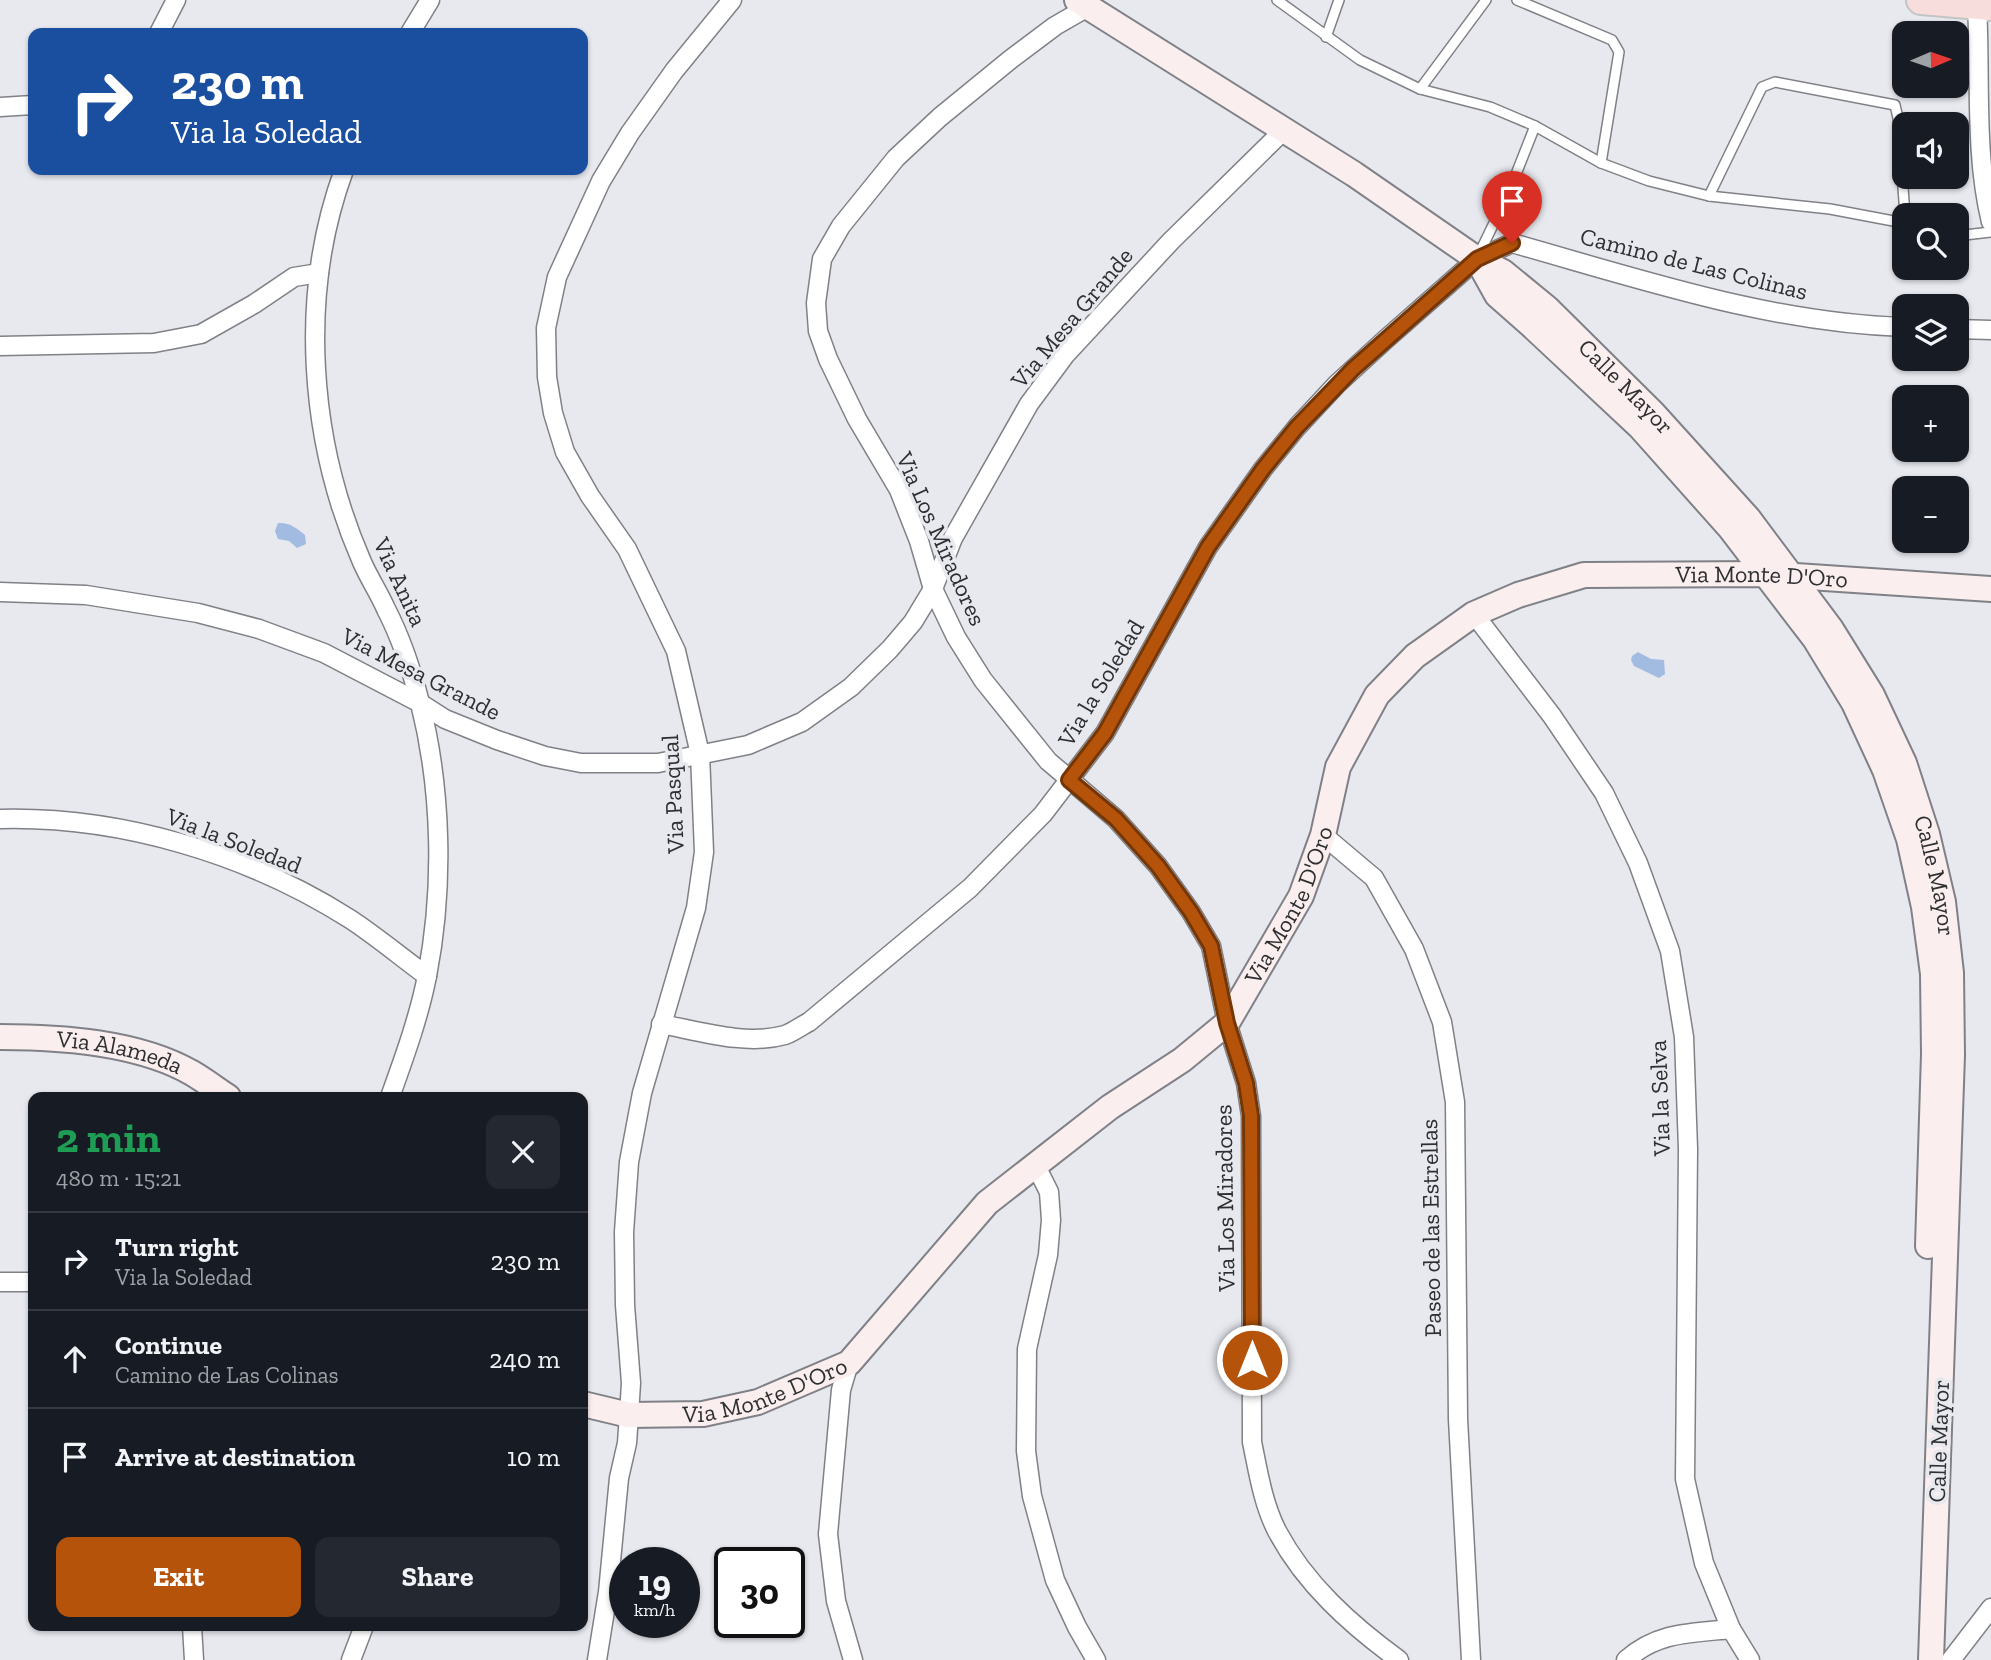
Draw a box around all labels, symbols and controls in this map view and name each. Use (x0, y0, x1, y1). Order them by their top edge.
north arrow (1892, 21, 1969, 98)
map controls (1892, 21, 1969, 553)
text: 230 m (171, 53, 304, 112)
icon: right (56, 56, 147, 147)
button: sound (1892, 112, 1969, 189)
text: Via la Soledad (171, 113, 362, 151)
pin (1482, 171, 1542, 243)
icon: arrive (1493, 182, 1531, 220)
button: search (1892, 203, 1969, 280)
street label: Camino de Las Colinas (1577, 221, 1811, 306)
street label: Via Mesa Grande (1004, 241, 1139, 395)
button: layers (1892, 294, 1969, 371)
street label: Calle Mayor (1573, 332, 1680, 440)
button: + (1892, 385, 1969, 462)
street label: Via Los Miradores (890, 447, 993, 630)
button: − (1892, 476, 1969, 553)
street label: Via Anita (367, 532, 434, 631)
street label: Via Monte D'Oro (1674, 559, 1849, 593)
street label: Via la Soledad (1051, 614, 1150, 752)
street label: Via Mesa Grande (336, 621, 506, 726)
street label: Via Pasqual (655, 734, 690, 855)
street label: Via la Soledad (161, 801, 306, 880)
street label: Calle Mayor (1908, 811, 1962, 938)
street label: Via Monte D'Oro (1237, 824, 1338, 990)
street label: Via Alameda (55, 1024, 188, 1080)
street label: Via la Selva (1643, 1039, 1676, 1158)
street label: Via Los Miradores (1208, 1104, 1241, 1293)
text: 2 min (56, 1112, 161, 1163)
button: close (486, 1115, 560, 1189)
street label: Paseo de las Estrellas (1414, 1119, 1447, 1337)
text: 480 m · 15:21 (56, 1164, 181, 1192)
text: Turn right (115, 1231, 238, 1263)
icon: right (56, 1242, 94, 1280)
text: 230 m (491, 1245, 560, 1277)
text: Via la Soledad (115, 1263, 252, 1291)
position arrow (1215, 1323, 1289, 1397)
text: Continue (115, 1329, 222, 1361)
icon: ahead (56, 1340, 94, 1378)
text: 240 m (489, 1343, 560, 1375)
street label: Via Monte D'Oro (681, 1351, 851, 1428)
text: Camino de Las Colinas (115, 1361, 339, 1389)
street label: Calle Mayor (1922, 1379, 1955, 1503)
icon: arrive (56, 1438, 94, 1476)
text: Arrive at destination (115, 1441, 355, 1473)
text: 10 m (507, 1441, 560, 1473)
button: Exit (56, 1537, 301, 1617)
button: Share (315, 1537, 560, 1617)
speed limit sign: 30 (714, 1547, 805, 1638)
text: 19 (638, 1562, 671, 1604)
text: km/h (634, 1599, 675, 1621)

